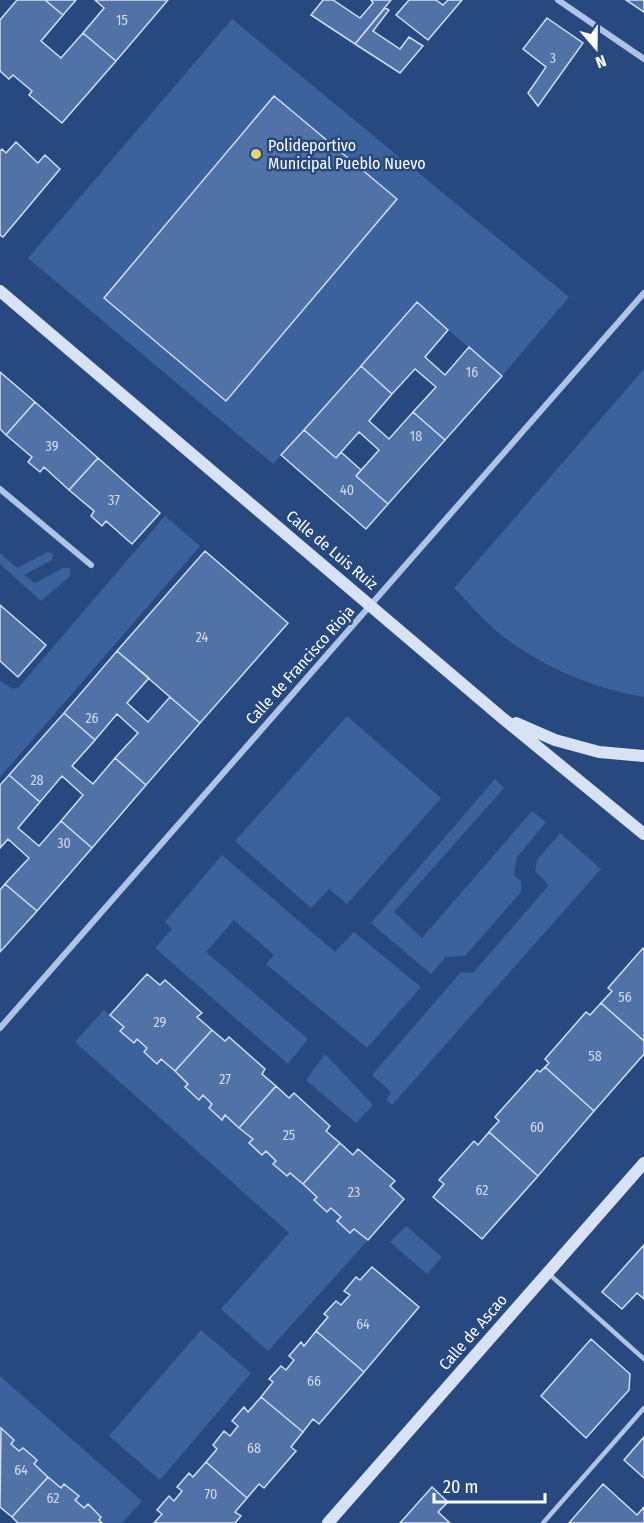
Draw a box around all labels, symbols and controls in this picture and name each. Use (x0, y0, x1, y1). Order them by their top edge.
house number: 15 (116, 12, 128, 29)
north arrow (566, 18, 626, 78)
house number: 3 (550, 50, 556, 67)
text: N (593, 51, 609, 72)
place label: Polideportivo Municipal Pueblo Nuevo (268, 136, 426, 173)
marker: Polideportivo Municipal Pueblo Nuevo (249, 147, 263, 161)
house number: 16 (466, 364, 478, 381)
house number: 18 (410, 428, 422, 445)
house number: 39 (46, 438, 59, 455)
house number: 40 (340, 482, 354, 499)
house number: 37 (108, 492, 120, 509)
street label: Calle de Luis Ruiz (283, 506, 381, 594)
street label: Calle de Francisco Rioja (242, 602, 358, 728)
house number: 24 (196, 629, 209, 646)
house number: 26 (85, 710, 99, 727)
house number: 28 (30, 772, 44, 789)
house number: 30 (57, 835, 71, 852)
house number: 56 (618, 989, 632, 1006)
house number: 29 (154, 1014, 167, 1031)
house number: 58 (588, 1048, 602, 1065)
house number: 27 (219, 1071, 231, 1088)
house number: 60 (530, 1119, 544, 1136)
house number: 25 (283, 1127, 295, 1144)
house number: 62 (476, 1182, 489, 1199)
house number: 23 (348, 1184, 360, 1201)
street label: Calle de Ascao (435, 1290, 511, 1374)
house number: 64 (356, 1316, 370, 1333)
house number: 66 (307, 1373, 321, 1390)
house number: 68 (247, 1440, 261, 1457)
house number: 64 (14, 1462, 28, 1479)
scale bar (434, 1466, 545, 1504)
text: 20 m (443, 1476, 478, 1498)
house number: 70 (205, 1486, 217, 1503)
house number: 62 (47, 1490, 60, 1507)

